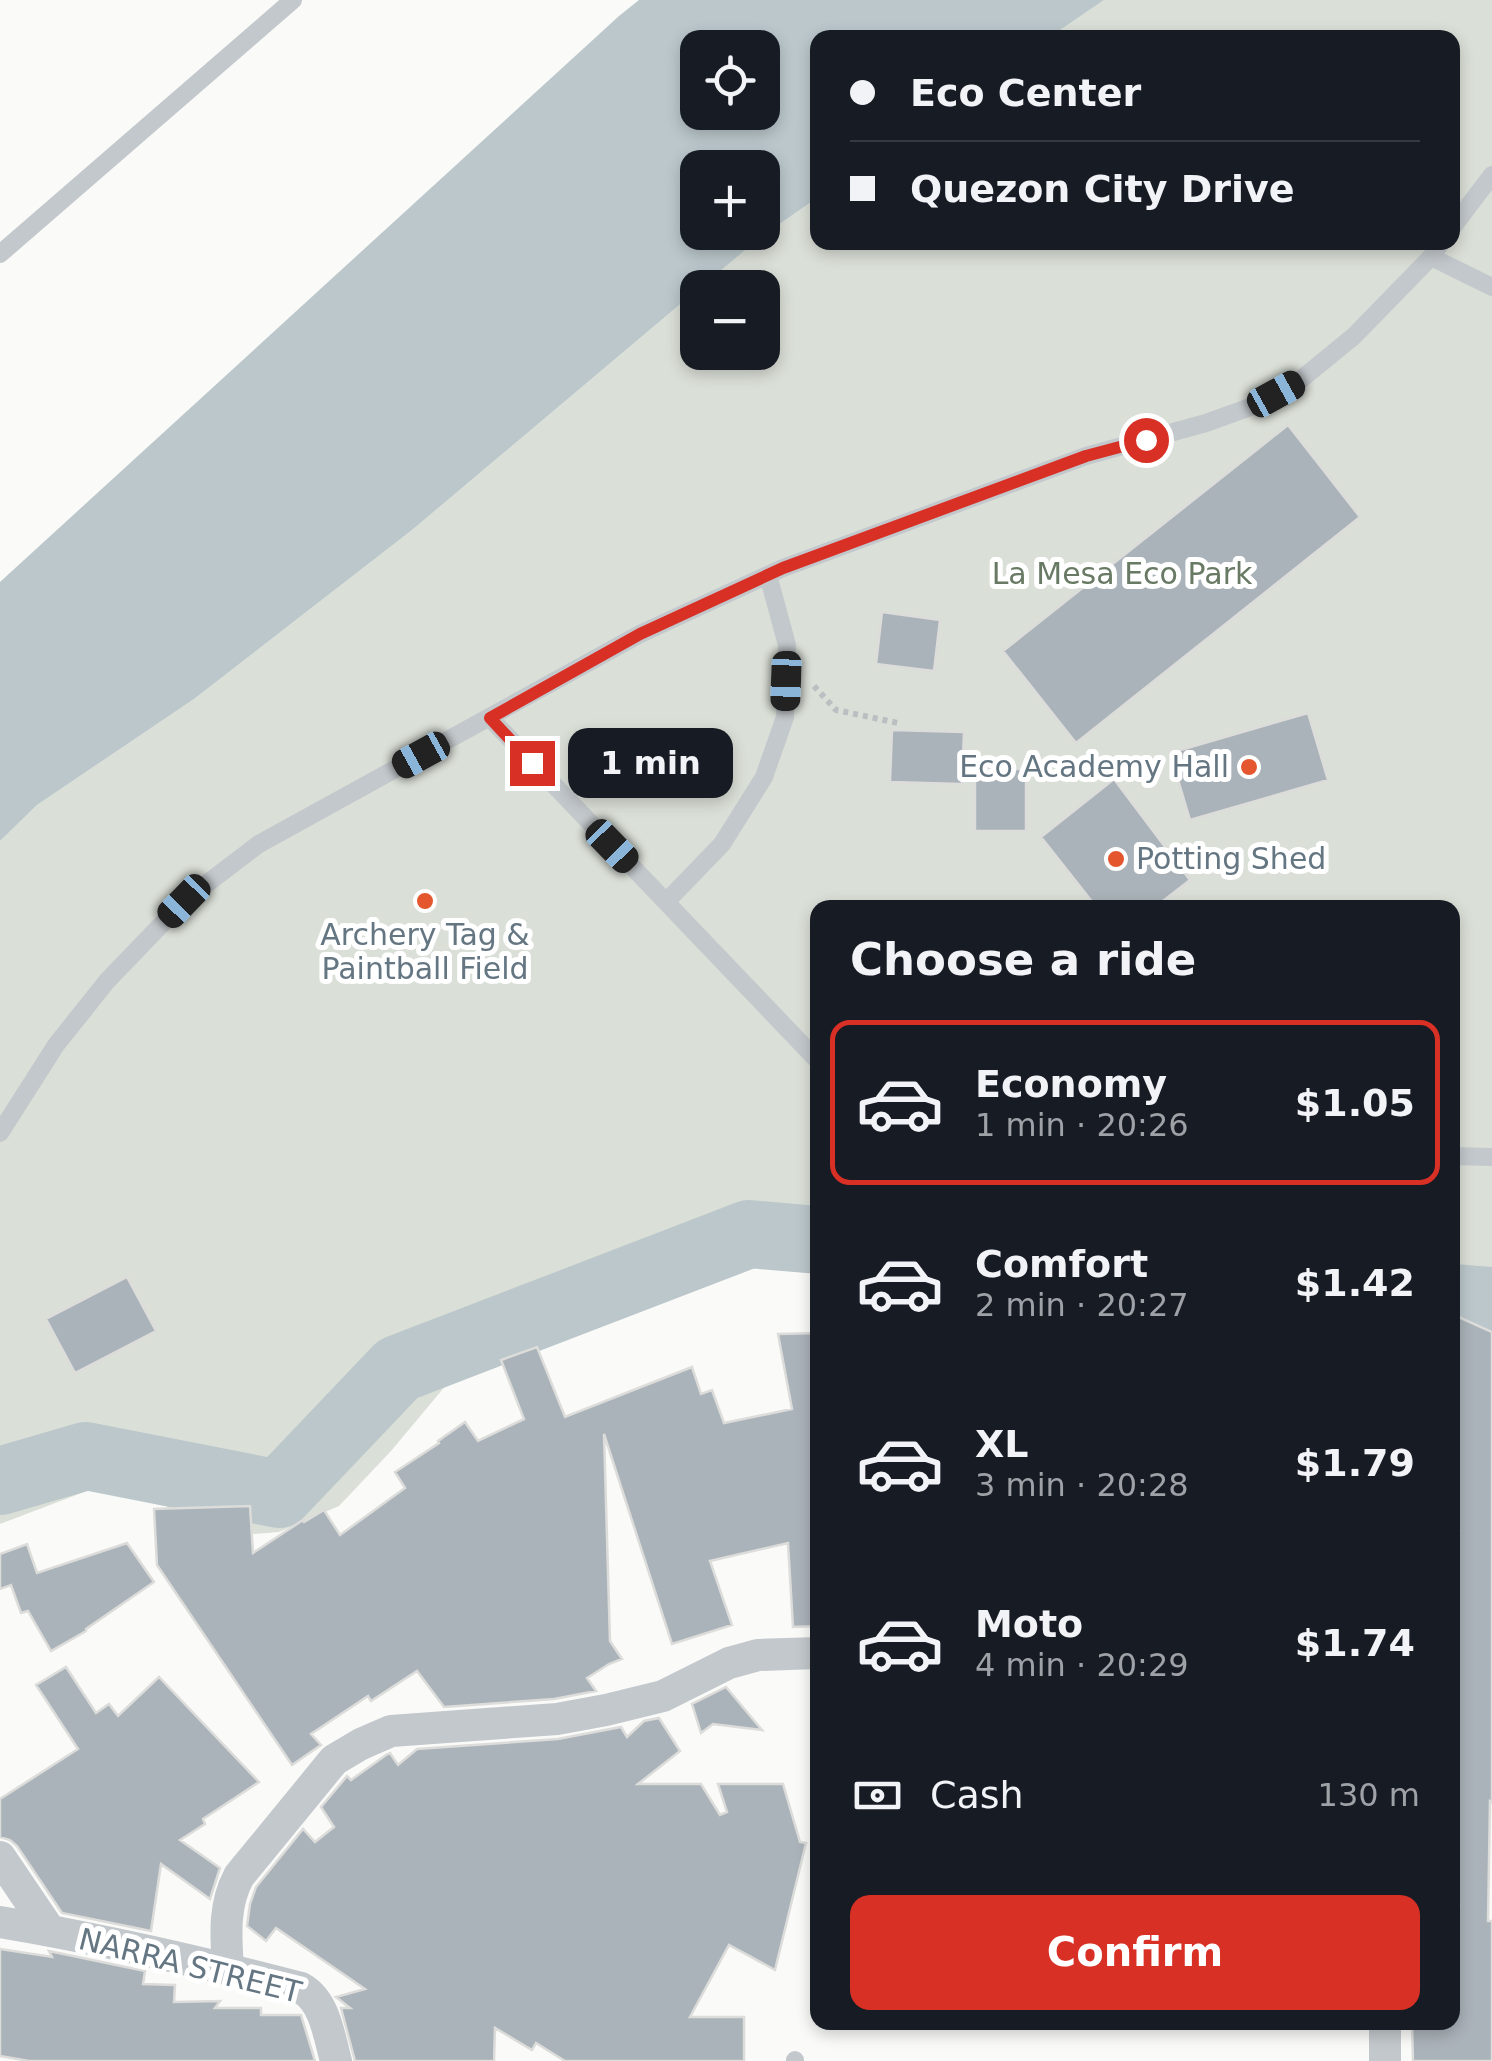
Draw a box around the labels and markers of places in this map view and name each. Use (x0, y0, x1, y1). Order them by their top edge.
place label: Eco Academy Hall (959, 749, 1229, 784)
marker: Eco Academy Hall (1238, 756, 1260, 778)
place label: Potting Shed (1136, 841, 1326, 876)
marker: Potting Shed (1105, 848, 1127, 870)
marker: Archery Tag & Paintball Field (414, 890, 436, 912)
place label: Archery Tag & Paintball Field (320, 917, 530, 986)

